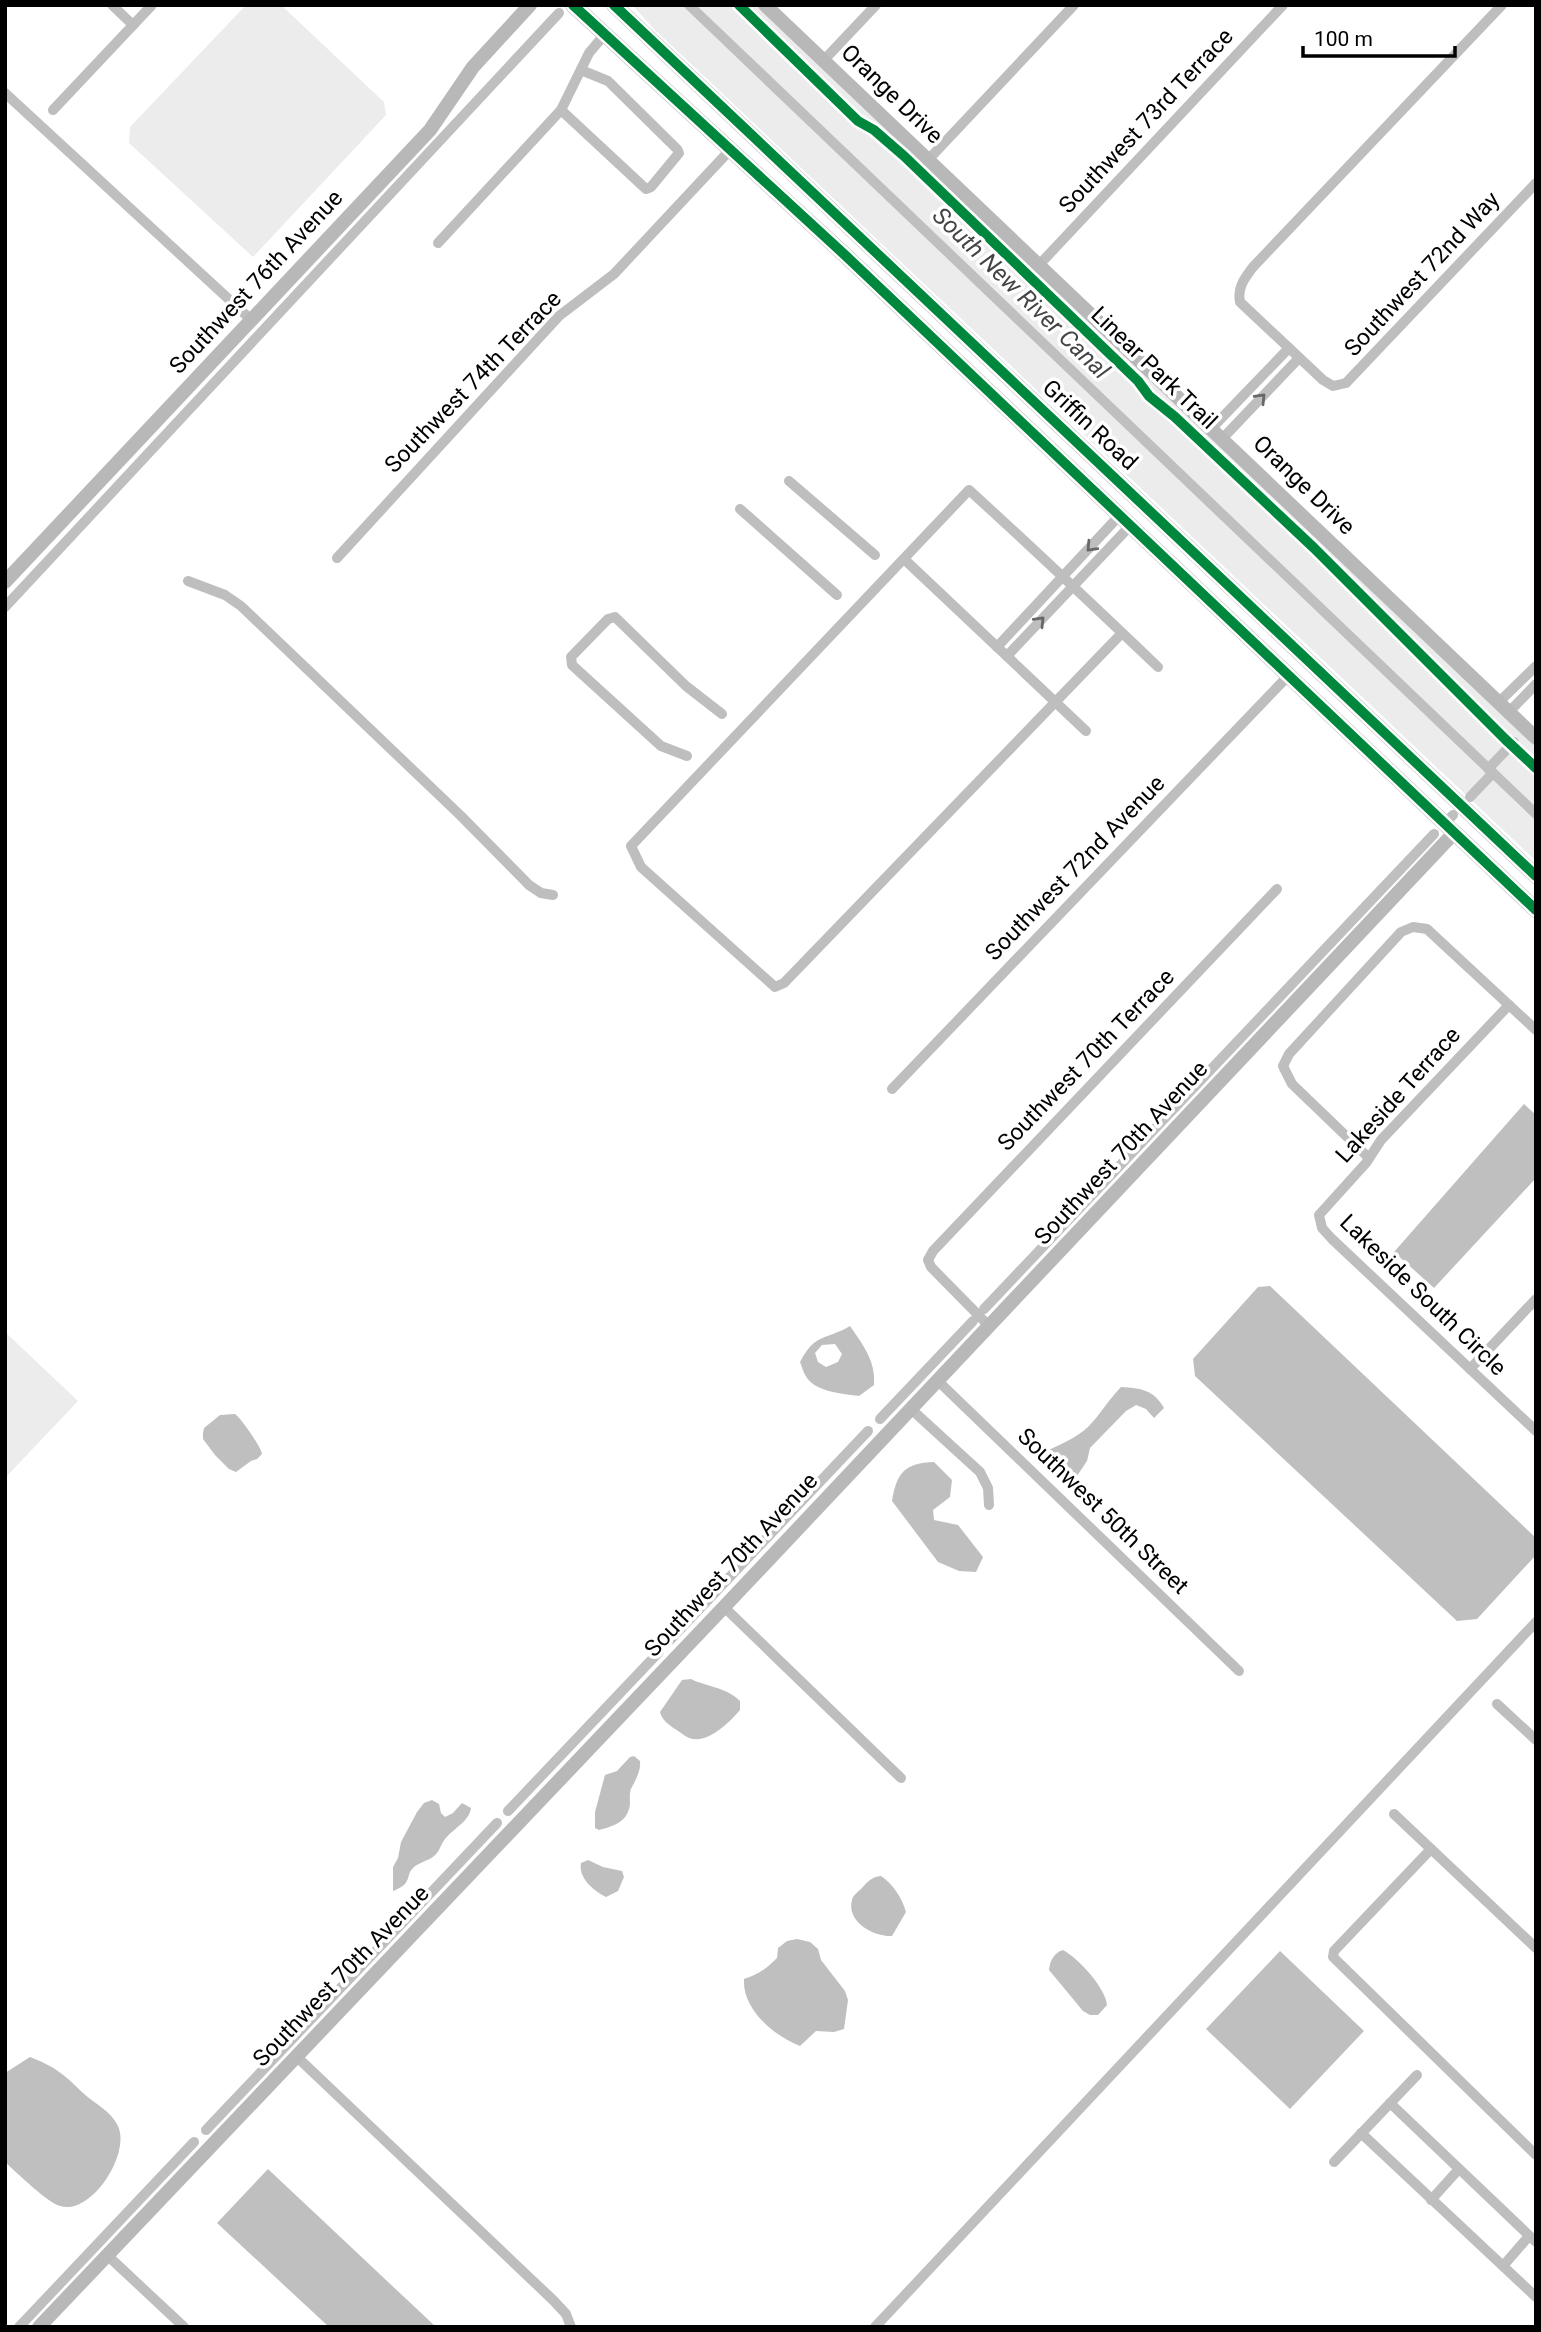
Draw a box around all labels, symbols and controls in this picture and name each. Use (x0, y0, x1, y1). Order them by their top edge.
scale bar (1303, 14, 1455, 58)
street label: Southwest 73rd Terrace (1053, 23, 1239, 219)
text: 100 m (1314, 27, 1373, 51)
street label: Orange Drive (836, 39, 948, 149)
street label: Southwest 76th Avenue (164, 185, 348, 379)
street label: Southwest 72nd Way (1339, 186, 1505, 362)
water label: South New River Canal (927, 201, 1115, 385)
street label: Southwest 74th Terrace (379, 286, 567, 478)
street label: Linear Park Trail (1085, 301, 1223, 435)
street label: Griffin Road (1037, 374, 1143, 476)
one-way arrow (1252, 393, 1265, 406)
street label: Orange Drive (1248, 430, 1360, 540)
one-way arrow (1087, 538, 1100, 551)
one-way arrow (1032, 616, 1045, 629)
street label: Southwest 72nd Avenue (980, 770, 1170, 966)
street label: Southwest 70th Terrace (992, 964, 1180, 1156)
street label: Lakeside Terrace (1330, 1022, 1466, 1168)
street label: Southwest 70th Avenue (1029, 1056, 1213, 1250)
street label: Lakeside South Circle (1334, 1209, 1512, 1381)
street label: Southwest 50th Street (1012, 1423, 1194, 1599)
street label: Southwest 70th Avenue (639, 1468, 823, 1662)
street label: Southwest 70th Avenue (248, 1880, 434, 2072)

